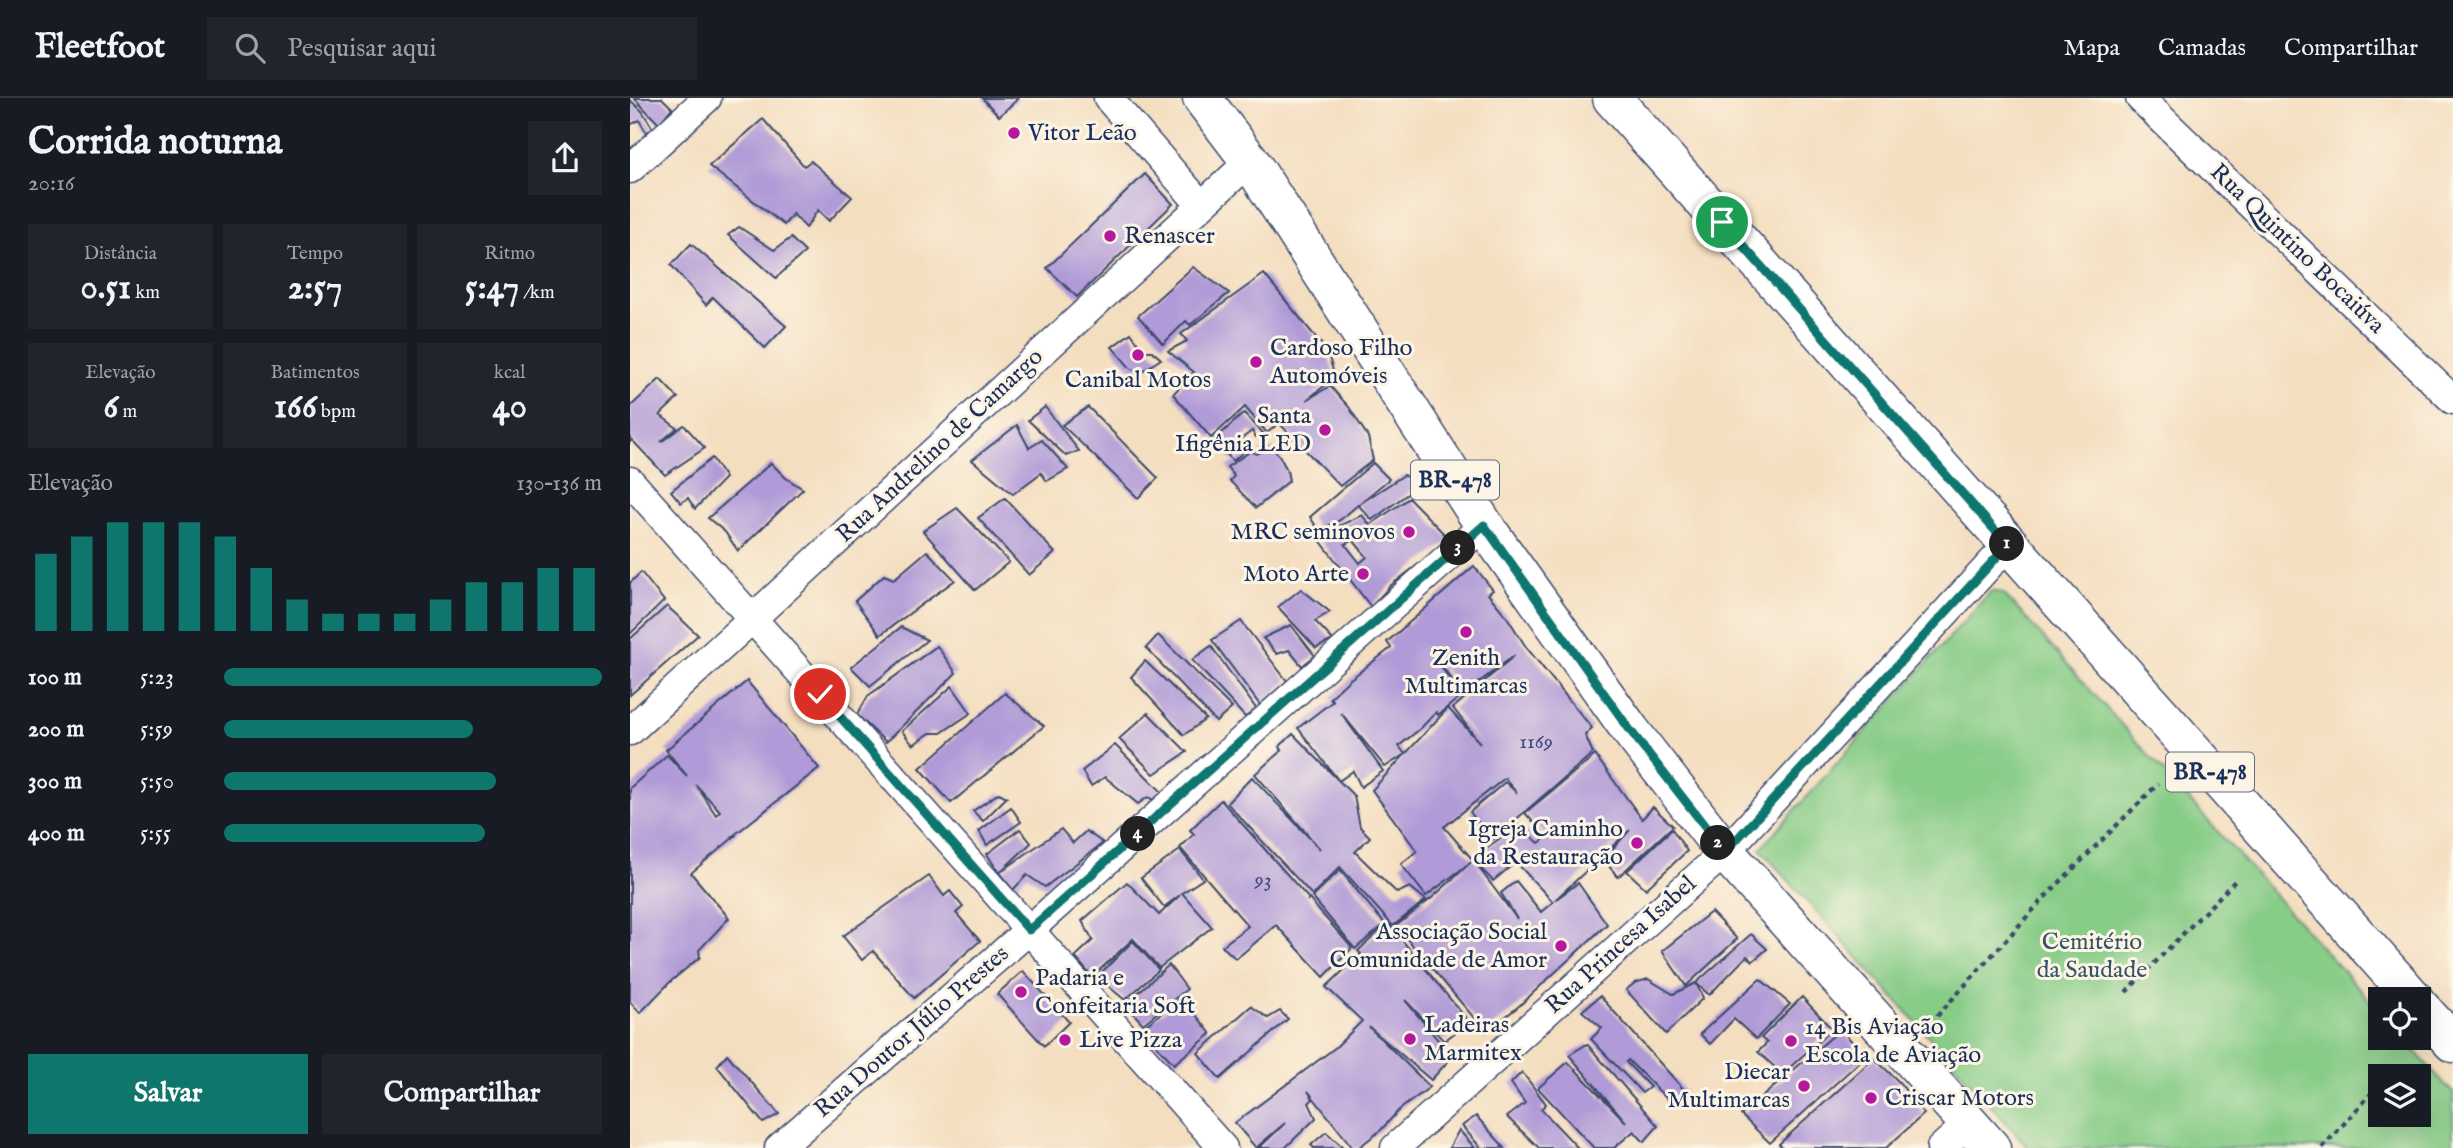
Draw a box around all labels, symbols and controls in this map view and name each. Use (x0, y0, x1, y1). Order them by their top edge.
search box (207, 17, 697, 80)
text: Fleetfoot (35, 27, 165, 69)
icon: search (231, 29, 269, 67)
text: Pesquisar aqui (287, 32, 436, 65)
text: Mapa (2064, 33, 2120, 64)
text: Camadas (2158, 33, 2246, 64)
text: Compartilhar (2284, 33, 2418, 64)
place label: Vitor Leão (1027, 118, 1137, 149)
text: Corrida noturna (28, 119, 283, 167)
button: share (528, 121, 602, 195)
marker: Vitor Leão (1006, 125, 1022, 141)
street label: Rua Quintino Bocaiúva (2203, 157, 2392, 341)
text: 20:16 (28, 169, 74, 198)
pin (1692, 192, 1752, 252)
icon: arrive (1703, 203, 1741, 241)
place label: Renascer (1124, 221, 1215, 252)
marker: Renascer (1102, 228, 1118, 244)
text: Distância (84, 242, 157, 266)
text: Tempo (287, 242, 343, 266)
text: Ritmo (484, 242, 535, 266)
text: 0.51 (81, 266, 131, 311)
text: 2:57 (288, 266, 342, 311)
text: 5:47 (465, 266, 519, 311)
text: km (131, 281, 160, 305)
text: /km (519, 281, 555, 305)
place label: Cardoso Filho Automóveis (1269, 333, 1413, 392)
street label: Rua Andrelino de Camargo (830, 342, 1050, 550)
marker: Canibal Motos (1130, 347, 1146, 363)
marker: Cardoso Filho Automóveis (1248, 354, 1264, 370)
text: Elevação (85, 361, 155, 385)
text: Batimentos (270, 361, 360, 385)
text: kcal (494, 361, 526, 385)
place label: Canibal Motos (1065, 365, 1211, 396)
text: 6 (104, 385, 118, 430)
text: 166 (274, 385, 317, 430)
text: 40 (492, 385, 527, 430)
text: m (118, 400, 137, 424)
text: bpm (317, 400, 356, 424)
place label: Santa Ifigênia LED (1175, 401, 1312, 460)
marker: Santa Ifigênia LED (1317, 422, 1333, 438)
road number: BR-478 (1411, 460, 1499, 500)
text: Elevação (28, 469, 113, 498)
text: 130–136 m (516, 469, 602, 498)
place label: MRC seminovos (1231, 517, 1395, 548)
marker: MRC seminovos (1401, 524, 1417, 540)
pin: 1 (1990, 526, 2024, 562)
pin: 3 (1440, 531, 1476, 566)
text: 1 (2003, 531, 2010, 555)
text: 3 (1454, 535, 1461, 559)
place label: Moto Arte (1243, 559, 1349, 590)
marker: Moto Arte (1355, 566, 1371, 582)
marker: Zenith Multimarcas (1458, 624, 1474, 640)
place label: Zenith Multimarcas (1405, 643, 1527, 702)
text: 100 m (28, 663, 82, 692)
text: 5:23 (140, 663, 174, 692)
pin (790, 664, 850, 724)
icon: check (801, 675, 839, 713)
text: 200 m (28, 715, 84, 744)
text: 5:59 (140, 715, 173, 744)
house number: 1169 (1519, 729, 1553, 756)
road number: BR-478 (2166, 752, 2254, 792)
text: 300 m (28, 767, 82, 796)
text: 5:50 (140, 767, 174, 796)
place label: Igreja Caminho da Restauração (1468, 814, 1623, 873)
pin: 4 (1120, 816, 1156, 852)
text: 400 m (28, 819, 85, 848)
text: 5:55 (140, 819, 171, 848)
text: 4 (1133, 821, 1142, 845)
pin: 2 (1700, 826, 1736, 860)
text: 2 (1713, 830, 1722, 854)
marker: Igreja Caminho da Restauração (1629, 835, 1645, 851)
house number: 93 (1253, 867, 1272, 894)
street label: Rua Princesa Isabel (1539, 869, 1703, 1021)
place label: Associação Social Comunidade de Amor (1329, 917, 1547, 976)
park label: Cemitério da Saudade (2037, 927, 2147, 986)
marker: Associação Social Comunidade de Amor (1553, 938, 1569, 954)
street label: Rua Doutor Júlio Prestes (808, 939, 1016, 1125)
place label: Padaria e Confeitaria Soft (1035, 963, 1195, 1022)
marker: Padaria e Confeitaria Soft (1013, 984, 1029, 1000)
map controls (2368, 987, 2431, 1127)
button: locate (2368, 987, 2431, 1050)
place label: Ladeiras Marmitex (1424, 1010, 1522, 1069)
place label: 14 Bis Aviação Escola de Aviação (1805, 1012, 1981, 1071)
place label: Live Pizza (1079, 1025, 1183, 1056)
marker: Ladeiras Marmitex (1402, 1031, 1418, 1047)
marker: Live Pizza (1057, 1032, 1073, 1048)
marker: 14 Bis Aviação Escola de Aviação (1783, 1033, 1799, 1049)
button: Salvar (28, 1054, 308, 1134)
button: Compartilhar (322, 1054, 602, 1134)
place label: Diecar Multimarcas (1667, 1057, 1790, 1116)
button: layers (2368, 1064, 2431, 1127)
marker: Diecar Multimarcas (1796, 1078, 1812, 1094)
place label: Criscar Motors (1885, 1083, 2034, 1114)
marker: Criscar Motors (1863, 1090, 1879, 1106)

